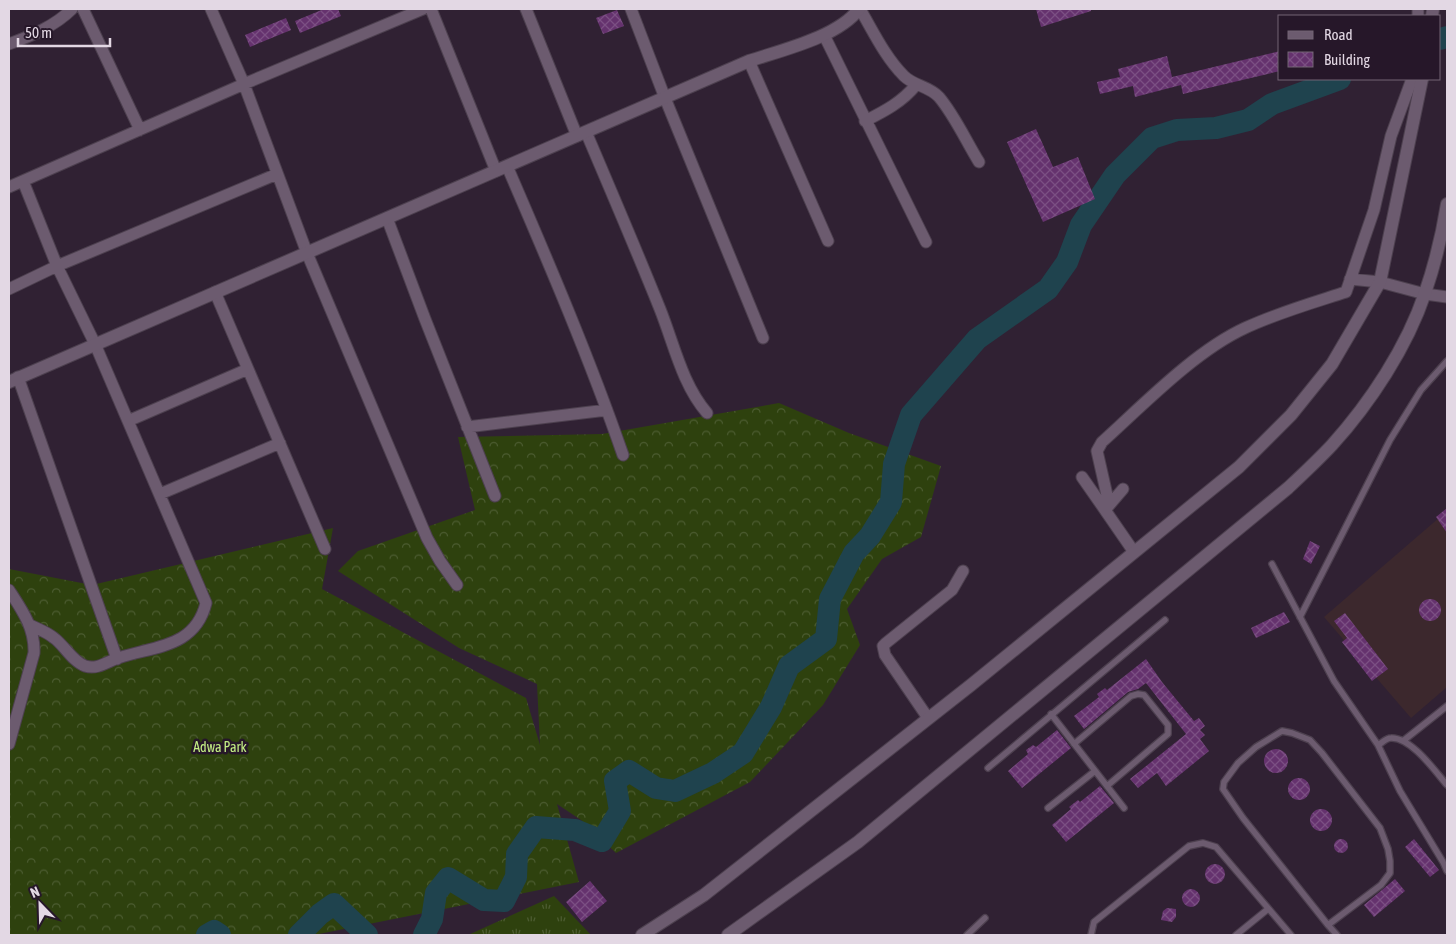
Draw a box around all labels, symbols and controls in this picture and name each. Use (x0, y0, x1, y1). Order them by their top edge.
scale bar (18, 15, 110, 47)
legend (1278, 15, 1441, 80)
text: 50 m (25, 24, 52, 41)
text: Road (1324, 26, 1353, 43)
text: Building (1324, 51, 1370, 68)
park label: Adwa Park (193, 739, 247, 755)
north arrow (15, 879, 65, 929)
text: N (28, 883, 42, 901)

